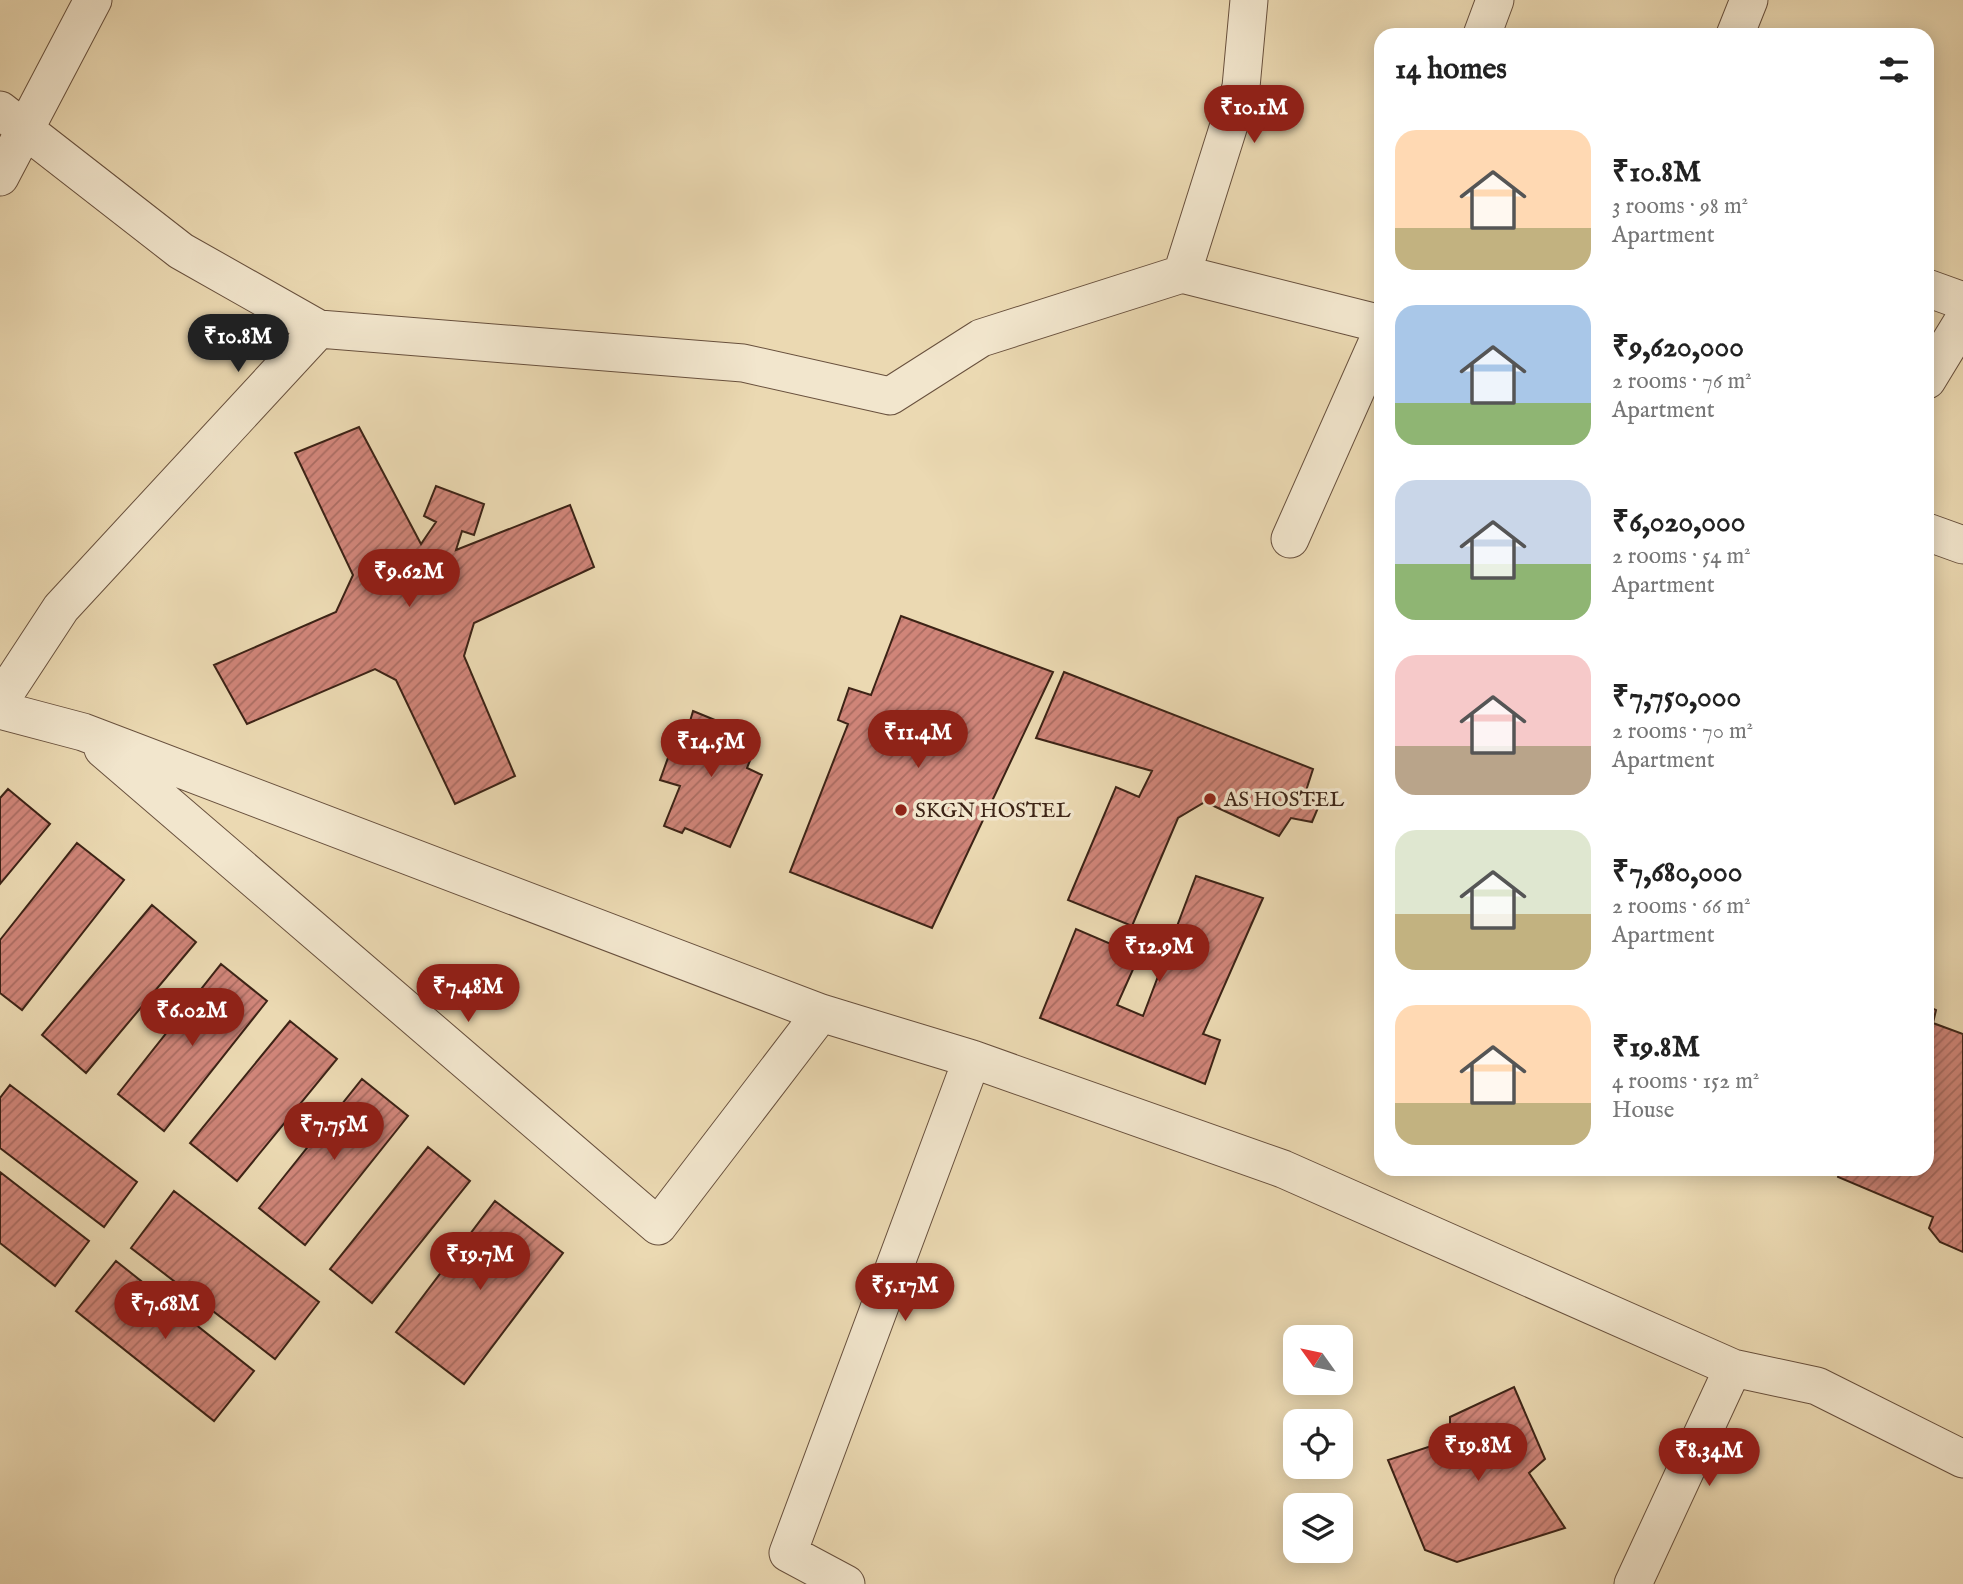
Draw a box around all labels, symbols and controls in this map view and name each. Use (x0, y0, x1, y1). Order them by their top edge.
text: 14 homes (1395, 51, 1507, 89)
icon: filters (1875, 51, 1913, 89)
pin: ₹10.1M (1197, 86, 1311, 145)
text: ₹10.1M (1220, 93, 1288, 122)
text: ₹10.8M (1612, 154, 1701, 192)
icon: home (1451, 158, 1535, 242)
text: 3 rooms · 98 m² (1612, 192, 1748, 221)
text: Apartment (1612, 221, 1715, 250)
pin: ₹10.8M (181, 314, 295, 374)
text: ₹10.8M (204, 322, 272, 351)
text: ₹9,620,000 (1612, 329, 1744, 367)
icon: home (1451, 333, 1535, 417)
text: 2 rooms · 76 m² (1612, 367, 1752, 396)
text: Apartment (1612, 396, 1715, 425)
text: ₹6,020,000 (1612, 504, 1746, 542)
icon: home (1451, 508, 1535, 592)
text: 2 rooms · 54 m² (1612, 542, 1751, 571)
pin: ₹9.62M (352, 550, 466, 609)
text: ₹9.62M (374, 557, 444, 586)
text: Apartment (1612, 571, 1715, 600)
text: ₹7,750,000 (1612, 679, 1741, 717)
icon: home (1451, 683, 1535, 767)
pin: ₹11.4M (861, 710, 975, 770)
text: 2 rooms · 70 m² (1612, 717, 1753, 746)
text: ₹11.4M (884, 718, 952, 747)
pin: ₹14.5M (654, 720, 768, 779)
text: ₹14.5M (677, 727, 745, 756)
text: Apartment (1612, 746, 1715, 775)
place label: AS HOSTEL (1223, 787, 1344, 814)
marker: AS HOSTEL (1202, 791, 1218, 807)
place label: SKGN HOSTEL (915, 798, 1071, 825)
marker: SKGN HOSTEL (893, 802, 909, 818)
text: ₹7,680,000 (1612, 854, 1743, 892)
icon: home (1451, 858, 1535, 942)
text: 2 rooms · 66 m² (1612, 892, 1751, 921)
text: Apartment (1612, 921, 1715, 950)
pin: ₹12.9M (1102, 925, 1216, 984)
text: ₹12.9M (1124, 932, 1194, 961)
pin: ₹7.48M (411, 964, 525, 1024)
text: ₹7.48M (433, 972, 503, 1001)
pin: ₹6.02M (135, 988, 249, 1048)
text: ₹6.02M (156, 996, 228, 1025)
text: ₹19.8M (1612, 1029, 1700, 1067)
icon: home (1451, 1033, 1535, 1117)
text: 4 rooms · 152 m² (1612, 1067, 1759, 1096)
text: House (1612, 1096, 1674, 1125)
pin: ₹7.75M (277, 1102, 391, 1162)
text: ₹7.75M (300, 1110, 368, 1139)
pin: ₹19.7M (423, 1232, 537, 1292)
text: ₹19.7M (446, 1240, 514, 1269)
pin: ₹5.17M (848, 1264, 962, 1323)
text: ₹5.17M (871, 1271, 939, 1300)
pin: ₹7.68M (108, 1282, 222, 1341)
text: ₹7.68M (130, 1289, 200, 1318)
north arrow (1283, 1325, 1353, 1395)
map controls (1283, 1325, 1353, 1563)
button: locate (1283, 1409, 1353, 1479)
pin: ₹19.8M (1421, 1424, 1535, 1483)
pin: ₹8.34M (1652, 1428, 1766, 1488)
text: ₹19.8M (1444, 1431, 1512, 1460)
text: ₹8.34M (1675, 1436, 1743, 1465)
button: layers (1283, 1493, 1353, 1563)

